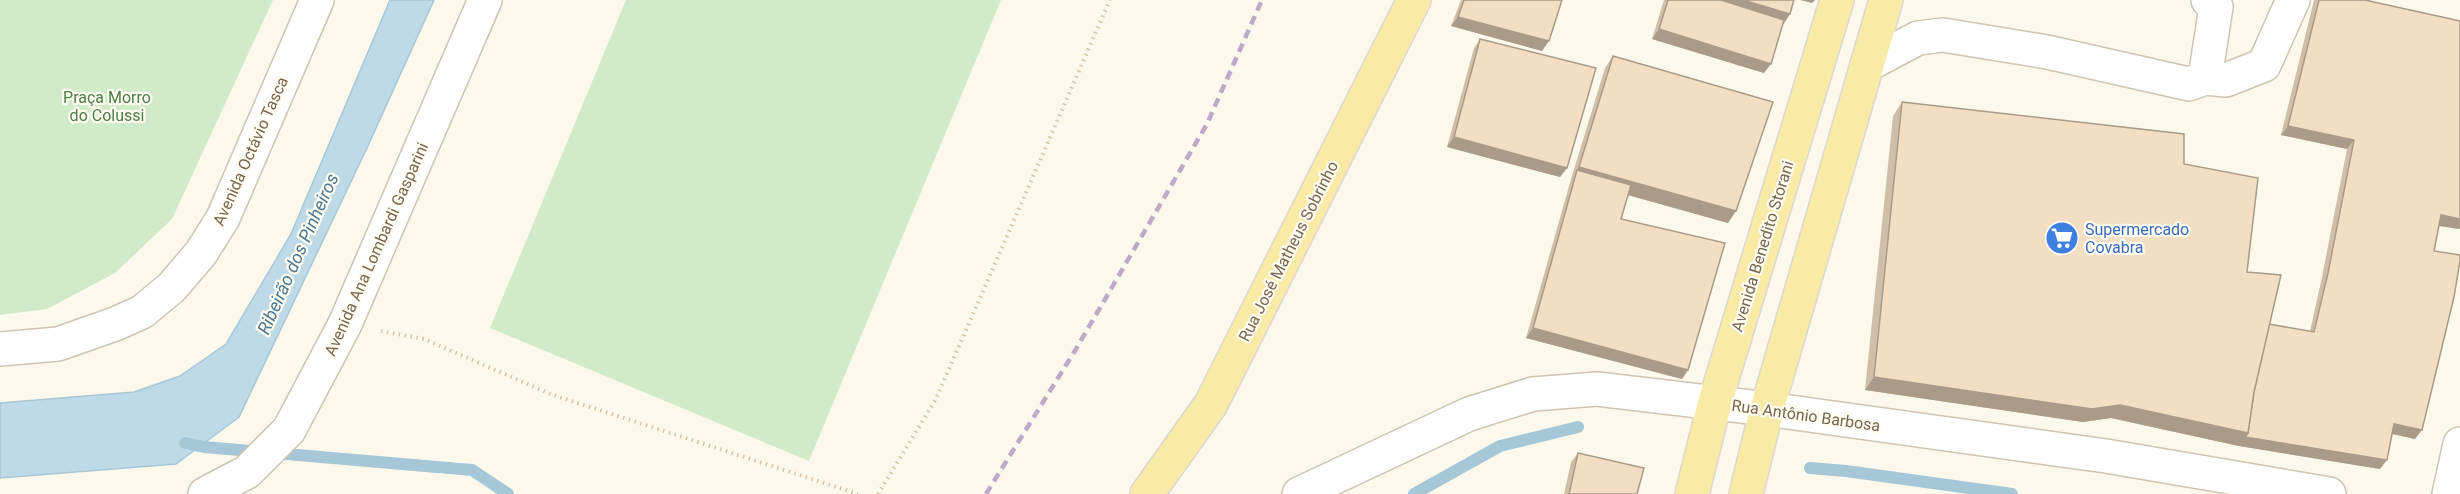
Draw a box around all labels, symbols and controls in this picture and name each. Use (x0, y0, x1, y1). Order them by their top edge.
street label: Avenida Octávio Tasca (209, 74, 292, 229)
park label: Praça Morro do Colussi (63, 88, 151, 125)
street label: Avenida Ana Lombardi Gasparini (321, 139, 432, 359)
street label: Rua José Matheus Sobrinho (1235, 158, 1342, 345)
street label: Avenida Benedito Storani (1727, 158, 1798, 334)
water label: Ribeirão dos Pinheiros (253, 170, 342, 337)
supermarket icon: Supermercado Covabra (2044, 220, 2080, 256)
place label: Supermercado Covabra (2085, 220, 2189, 257)
street label: Rua Antônio Barbosa (1730, 396, 1881, 435)

